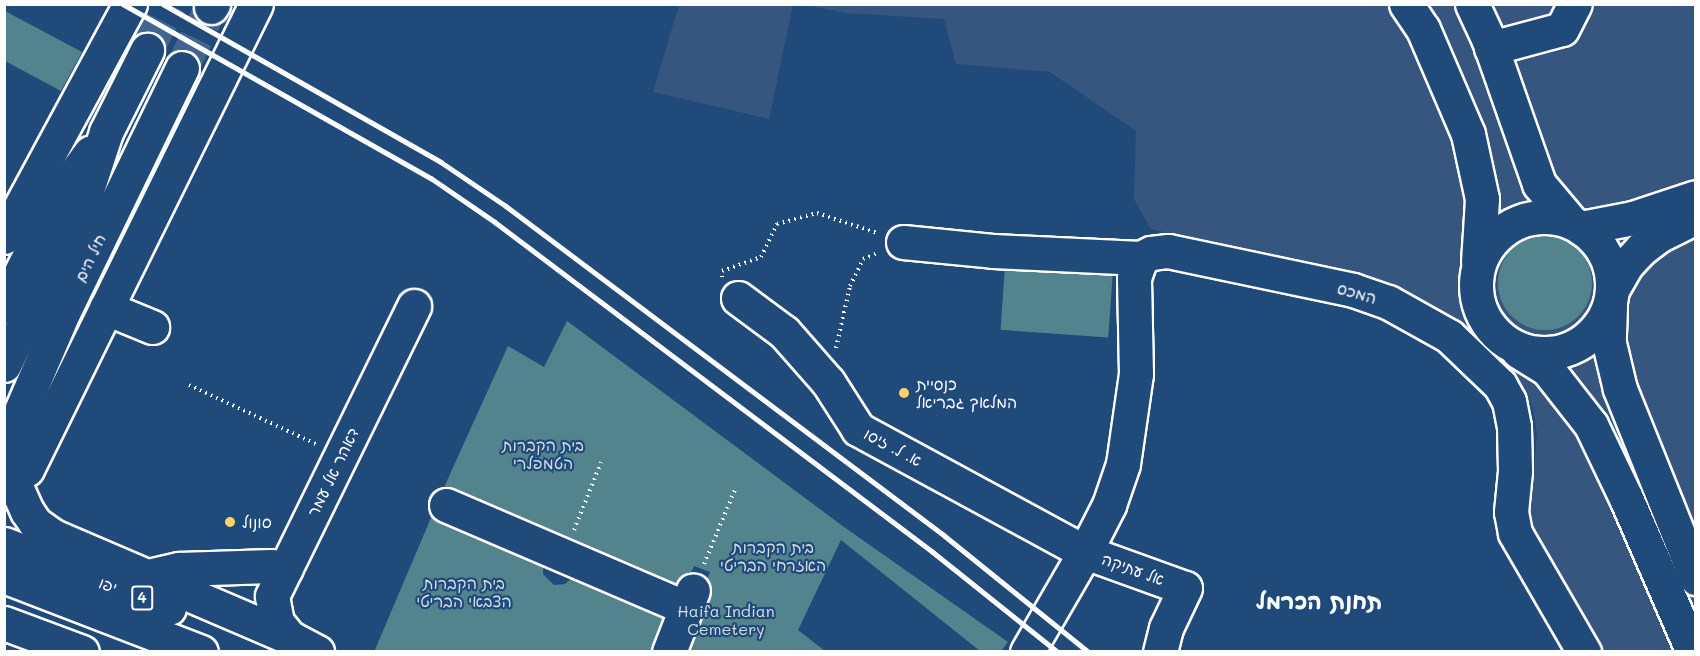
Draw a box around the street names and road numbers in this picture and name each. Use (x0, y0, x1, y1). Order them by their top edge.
street label: חיל הים (70, 231, 110, 285)
street label: המכס (1335, 278, 1379, 308)
street label: דאהר אל עמר (303, 424, 363, 520)
street label: א. ל. זיסו (861, 424, 925, 470)
street label: אל עתיקה (1099, 549, 1167, 589)
street label: יפו (96, 573, 120, 597)
road number: 4 (130, 586, 154, 610)

